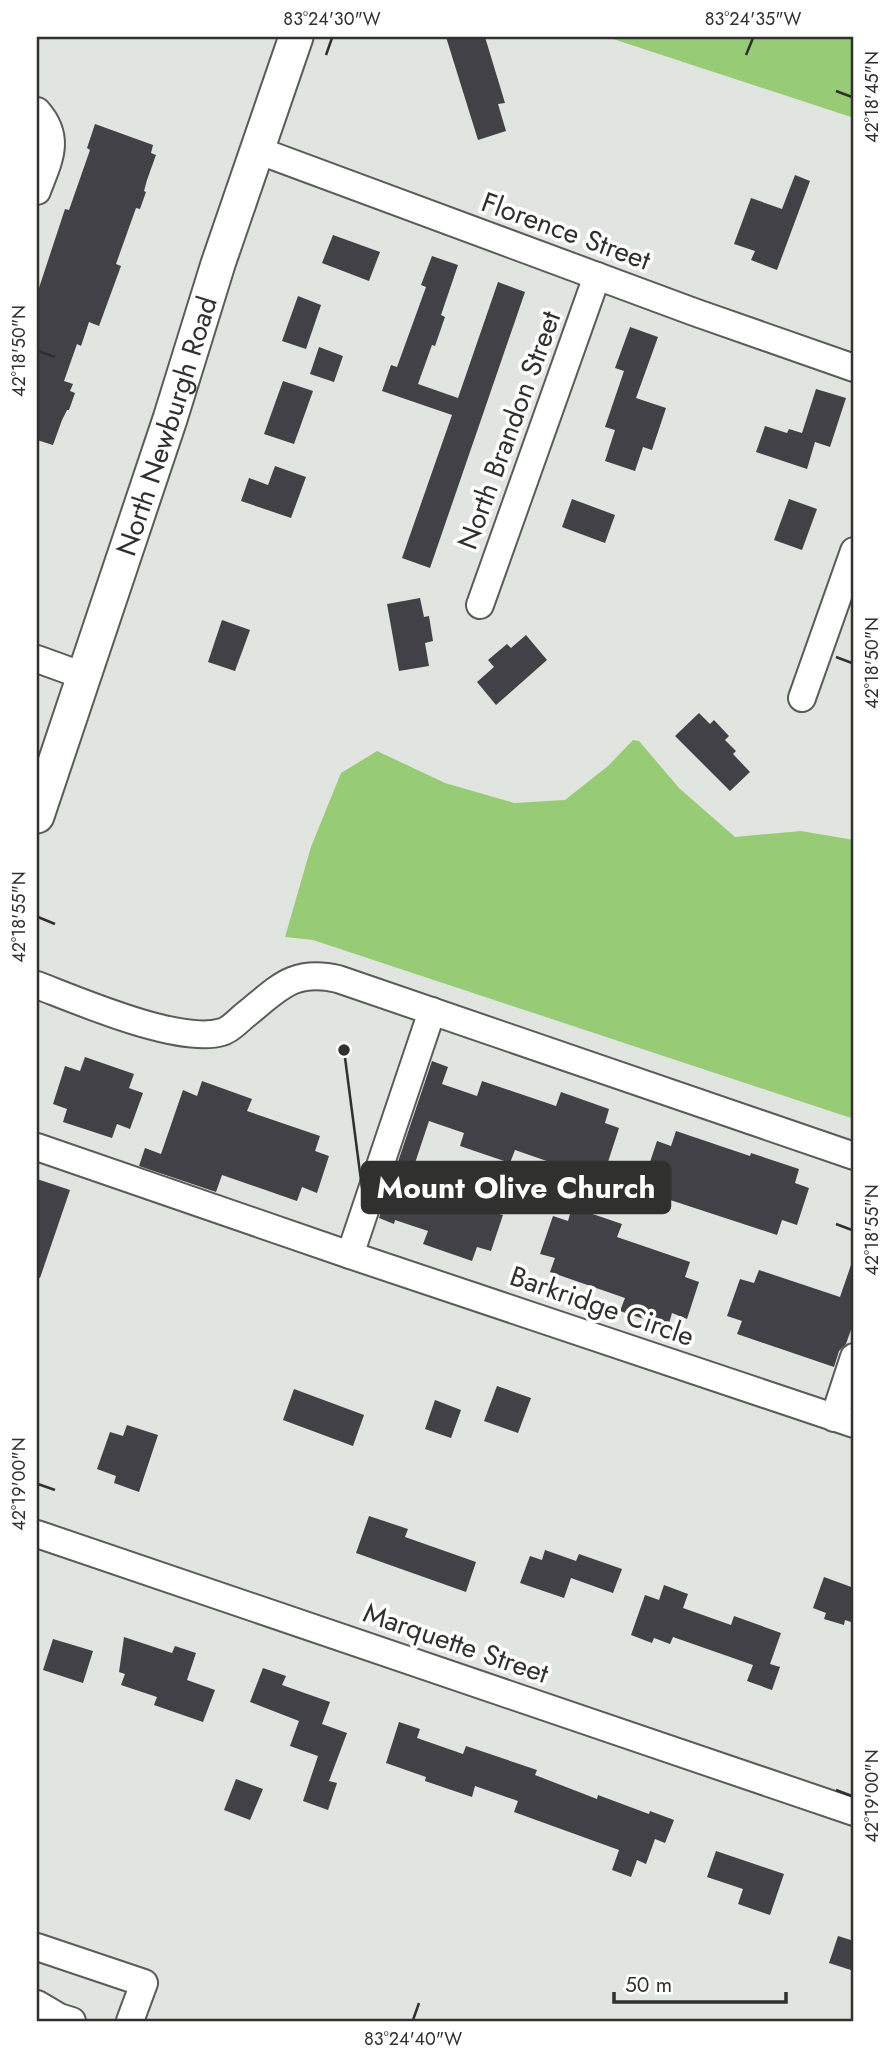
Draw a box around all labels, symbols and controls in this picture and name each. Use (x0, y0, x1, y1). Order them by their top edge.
text: 83°24'30"W (283, 6, 381, 32)
text: 83°24'35"W (705, 6, 802, 32)
text: 42°18'45"N (859, 51, 885, 143)
street label: Florence Street (476, 181, 656, 281)
street label: North Newburgh Road (105, 291, 227, 561)
text: 42°18'50"N (6, 305, 32, 397)
street label: North Brandon Street (447, 305, 571, 555)
text: 42°18'50"N (859, 617, 885, 709)
text: 42°18'55"N (6, 871, 32, 963)
callout: Mount Olive Church (362, 1162, 670, 1213)
text: Mount Olive Church (376, 1166, 656, 1209)
text: 42°18'55"N (859, 1184, 885, 1276)
street label: Barkridge Circle (504, 1255, 700, 1357)
text: 42°19'00"N (6, 1437, 32, 1531)
street label: Marquette Street (358, 1592, 554, 1694)
text: 42°19'00"N (859, 1749, 885, 1843)
scale bar (614, 1960, 786, 2004)
text: 50 m (625, 1970, 672, 2000)
text: 83°24'40"W (364, 2026, 462, 2052)

